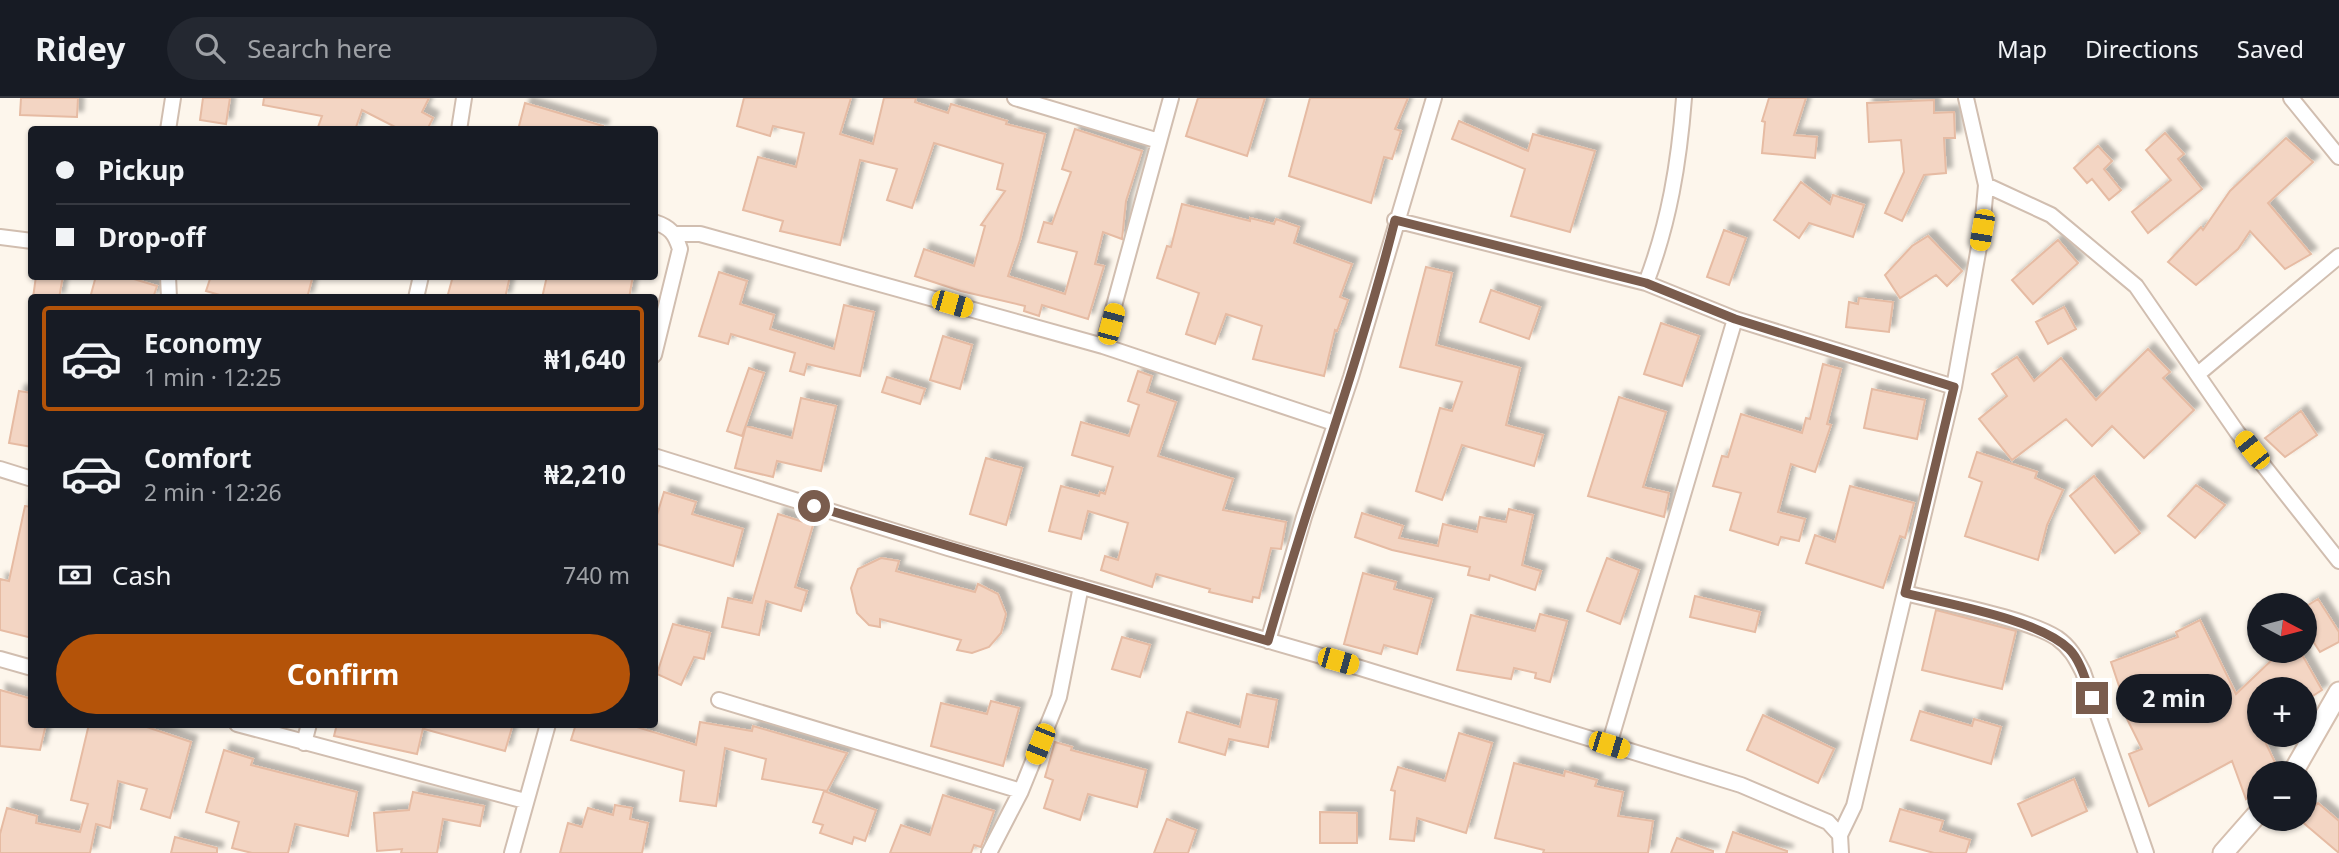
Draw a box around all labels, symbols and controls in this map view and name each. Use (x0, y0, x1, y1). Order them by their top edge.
search box (167, 17, 657, 80)
text: Ridey (35, 26, 125, 71)
icon: search (191, 29, 229, 67)
text: Search here (247, 30, 392, 66)
text: Map (1997, 32, 2047, 65)
text: Directions (2085, 32, 2199, 65)
text: Saved (2237, 32, 2304, 65)
text: Pickup (98, 152, 185, 188)
car (1969, 207, 1996, 253)
text: Drop-off (98, 219, 205, 255)
car (929, 288, 976, 320)
car (1096, 301, 1127, 347)
text: Economy (144, 325, 262, 361)
icon: car (60, 327, 123, 390)
text: ₦1,640 (544, 341, 626, 377)
text: 1 min · 12:25 (144, 361, 282, 393)
car (2231, 427, 2274, 473)
text: Comfort (144, 440, 252, 476)
icon: car (60, 442, 123, 505)
text: ₦2,210 (544, 456, 626, 492)
text: 2 min · 12:26 (144, 476, 282, 508)
route start (798, 490, 830, 522)
icon: cash (56, 556, 94, 594)
text: Cash (112, 557, 172, 593)
text: 740 m (563, 559, 630, 591)
north arrow (2247, 593, 2317, 663)
map controls (2247, 593, 2317, 831)
button: Confirm (56, 634, 630, 714)
car (1315, 645, 1362, 677)
callout: 2 min (2116, 674, 2232, 722)
button: + (2247, 677, 2317, 747)
route end (2076, 682, 2108, 714)
text: 2 min (2142, 682, 2206, 714)
car (1023, 721, 1058, 767)
car (1586, 729, 1633, 761)
button: − (2247, 761, 2317, 831)

